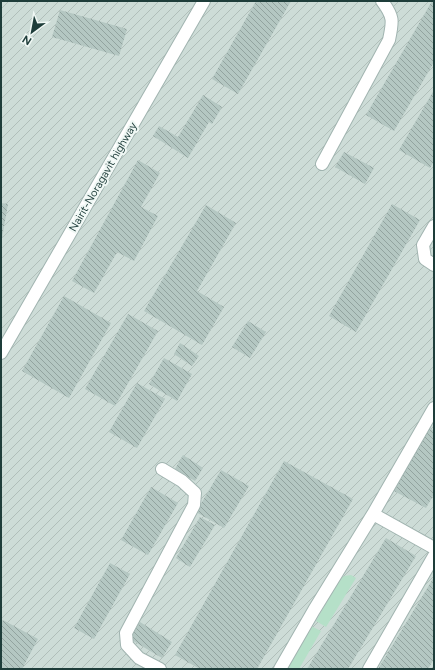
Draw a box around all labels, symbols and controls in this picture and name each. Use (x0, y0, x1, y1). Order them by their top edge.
north arrow (12, 12, 52, 52)
text: N (20, 32, 34, 48)
street label: Nairit-Noragavit highway (66, 120, 140, 234)

